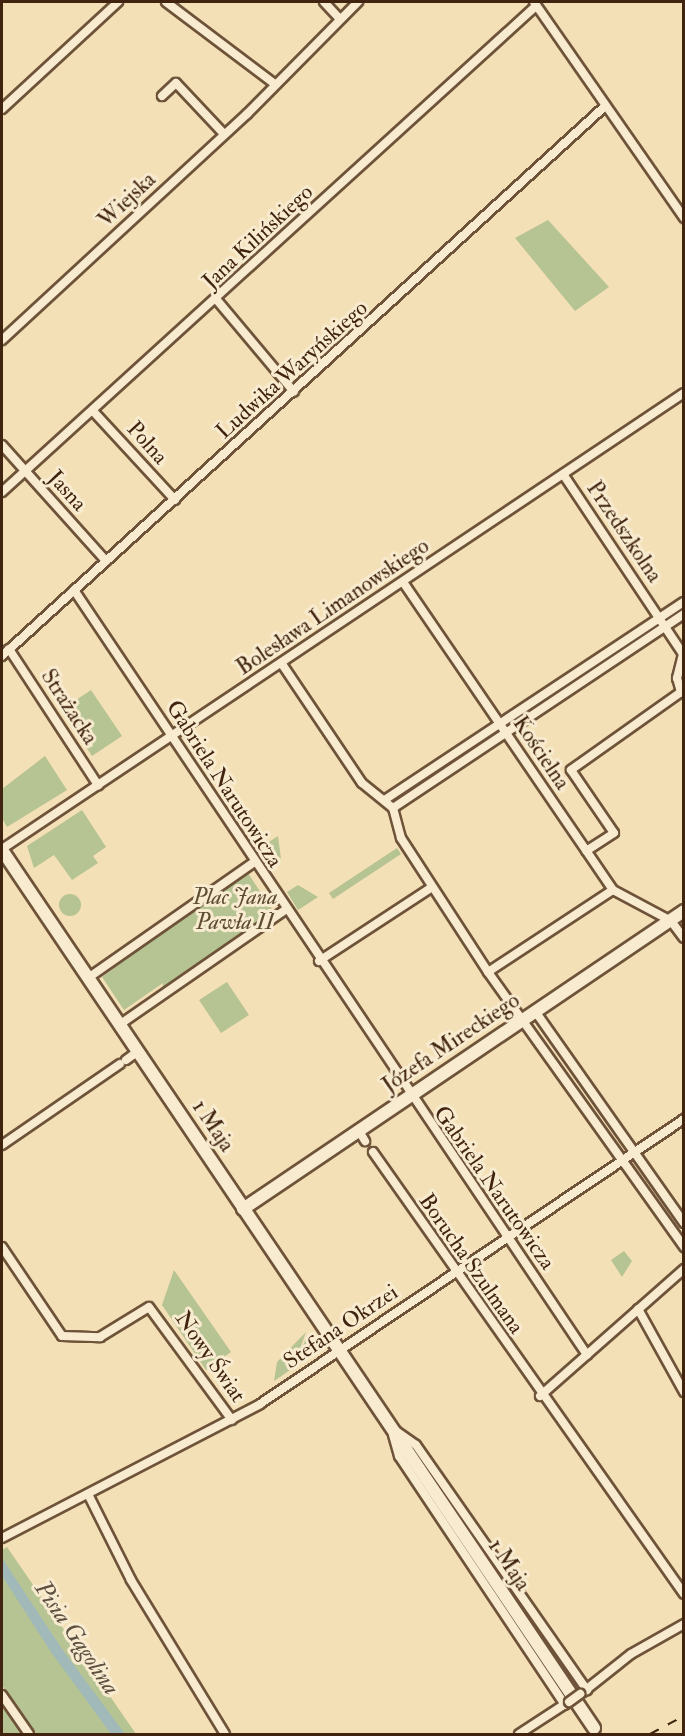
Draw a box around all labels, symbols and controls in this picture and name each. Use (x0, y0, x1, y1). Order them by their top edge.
street label: Wiejska (93, 167, 161, 233)
street label: Jana Kilińskiego (197, 179, 319, 295)
street label: Ludwika Waryńskiego (211, 295, 373, 445)
street label: Polna (121, 416, 173, 470)
street label: Jasna (42, 465, 92, 517)
street label: Przedszkolna (581, 476, 667, 588)
street label: Bolesława Limanowskiego (232, 533, 434, 681)
street label: Strażacka (35, 664, 103, 750)
street label: Gabriela Narutowicza (160, 696, 288, 872)
street label: Kościelna (507, 711, 575, 795)
park label: Plac Jana Pawła II (193, 884, 277, 936)
street label: Józefa Mireckiego (377, 987, 525, 1099)
street label: 1 Maja (186, 1095, 240, 1157)
street label: Gabriela Narutowicza (428, 1101, 560, 1275)
street label: Borucha Szulmana (413, 1189, 529, 1339)
street label: Stefana Okrzei (279, 1279, 403, 1375)
street label: Nowy Świat (169, 1306, 251, 1408)
street label: 1 Maja (482, 1534, 536, 1596)
water label: Pisia Gągolina (28, 1575, 126, 1701)

